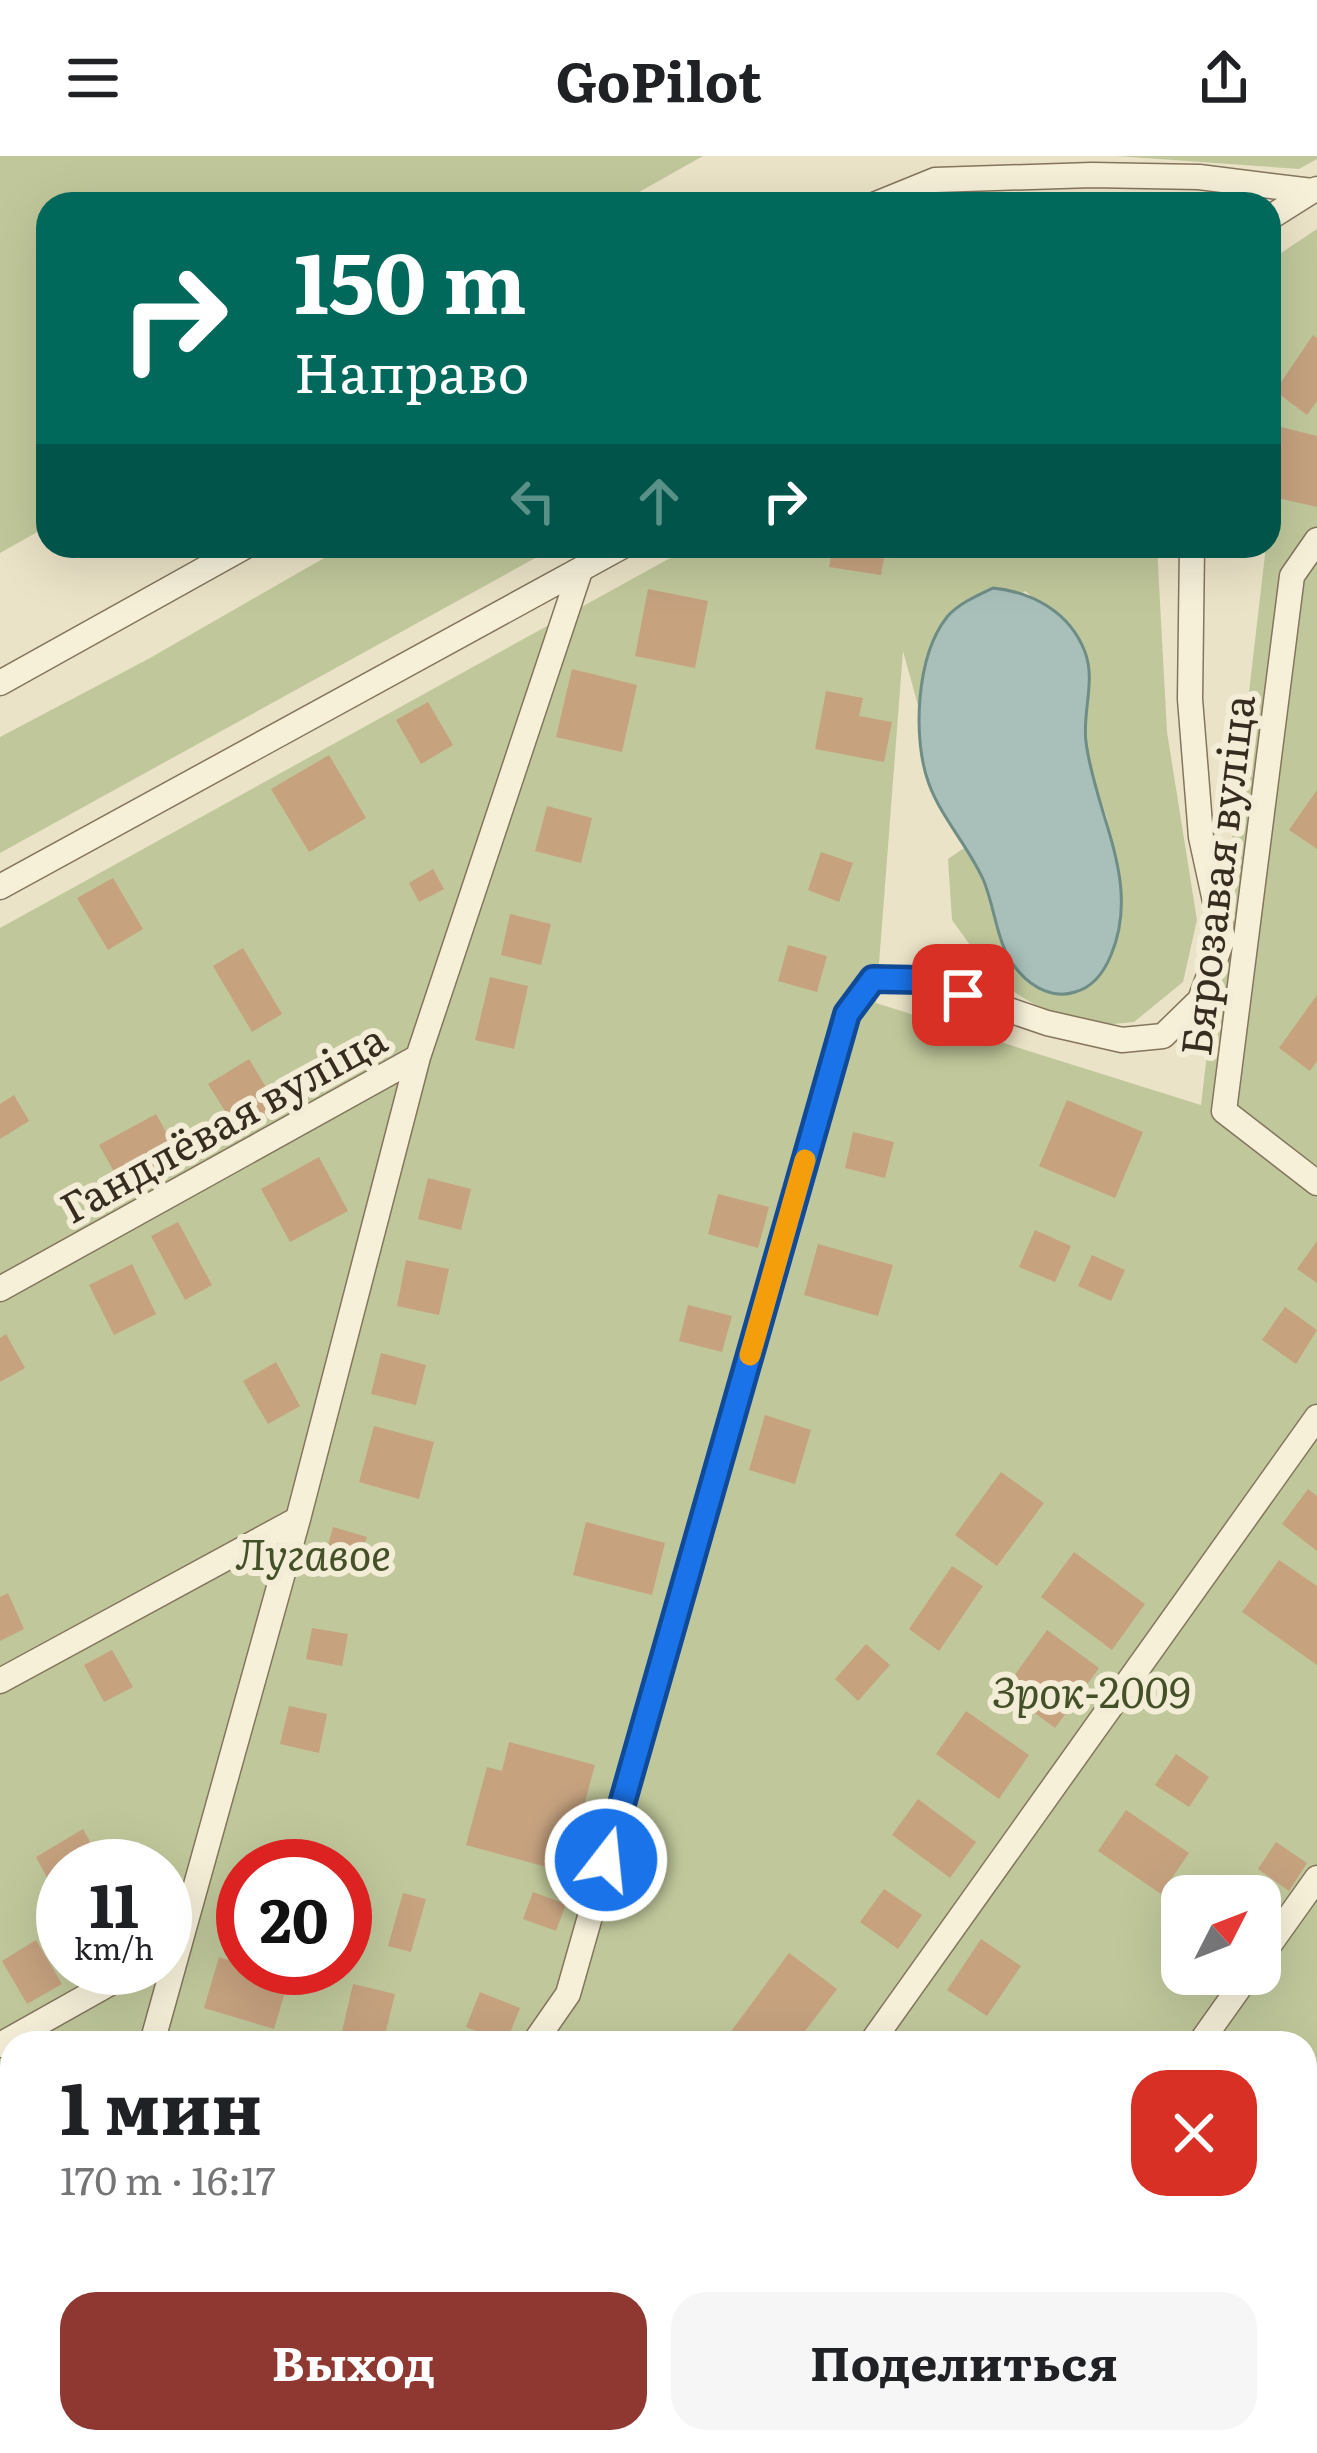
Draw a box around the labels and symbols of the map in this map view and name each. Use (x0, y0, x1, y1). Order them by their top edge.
street label: Бярозавая вуліца (1162, 691, 1268, 1059)
pin (912, 944, 1014, 1046)
street label: Гандлёвая вуліца (48, 1005, 397, 1236)
park label: Лугавое (235, 1521, 391, 1583)
park label: Зрок-2009 (992, 1659, 1190, 1721)
position arrow (543, 1797, 669, 1923)
speed limit sign: 20 (216, 1839, 372, 1995)
north arrow (1161, 1875, 1281, 1995)

